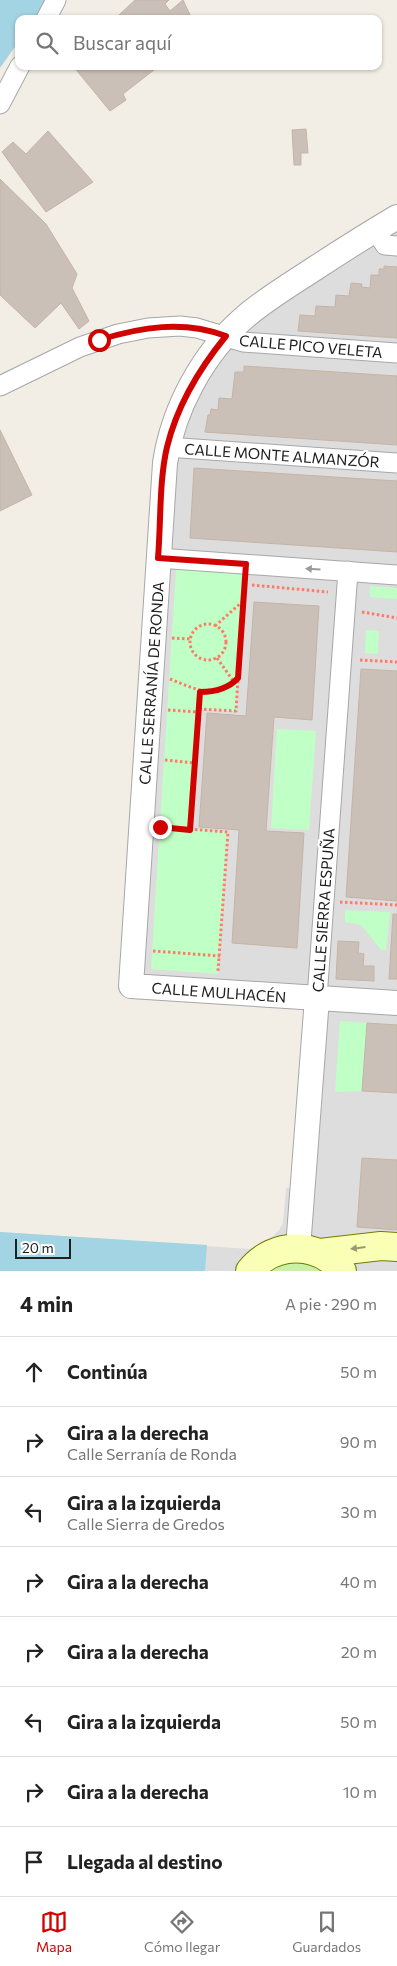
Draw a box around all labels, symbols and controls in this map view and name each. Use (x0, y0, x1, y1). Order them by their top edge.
search box (15, 15, 382, 70)
icon: search (33, 29, 61, 57)
text: Buscar aquí (73, 31, 172, 54)
route start (88, 329, 111, 352)
street label: CALLE PICO VELETA (239, 331, 383, 361)
street label: CALLE MONTE ALMANZÓR (184, 438, 380, 471)
one-way arrow (305, 565, 321, 573)
street label: CALLE SERRANÍA DE RONDA (134, 581, 167, 785)
route end (149, 816, 172, 839)
street label: CALLE SIERRA ESPUÑA (308, 827, 338, 993)
street label: CALLE MULHACÉN (151, 977, 287, 1006)
scale bar (15, 1236, 71, 1259)
text: 20 m (22, 1239, 54, 1256)
one-way arrow (350, 1244, 366, 1252)
text: 4 min (20, 1291, 73, 1316)
text: A pie · 290 m (285, 1294, 377, 1313)
icon: ahead (20, 1358, 48, 1386)
text: Continúa (67, 1360, 148, 1383)
text: 50 m (340, 1362, 377, 1381)
text: Gira a la derecha (67, 1421, 209, 1444)
icon: right (20, 1428, 48, 1456)
text: 90 m (340, 1432, 377, 1451)
text: Calle Serranía de Ronda (67, 1444, 237, 1463)
text: Gira a la izquierda (67, 1491, 221, 1514)
icon: left (20, 1498, 48, 1526)
text: 30 m (340, 1502, 377, 1521)
text: Calle Sierra de Gredos (67, 1514, 225, 1533)
icon: right (20, 1568, 48, 1596)
text: Gira a la derecha (67, 1570, 209, 1593)
text: 40 m (340, 1572, 377, 1591)
icon: right (20, 1638, 48, 1666)
text: Gira a la derecha (67, 1640, 209, 1663)
text: 20 m (341, 1642, 377, 1661)
icon: left (20, 1708, 48, 1736)
text: Gira a la izquierda (67, 1710, 221, 1733)
text: 50 m (340, 1712, 377, 1731)
icon: right (20, 1778, 48, 1806)
text: Gira a la derecha (67, 1780, 209, 1803)
text: 10 m (343, 1782, 377, 1801)
icon: arrive (20, 1848, 48, 1876)
text: Llegada al destino (67, 1850, 223, 1873)
tab: Mapa (36, 1908, 72, 1955)
tab: Cómo llegar (144, 1908, 220, 1955)
tab: Guardados (292, 1908, 361, 1955)

